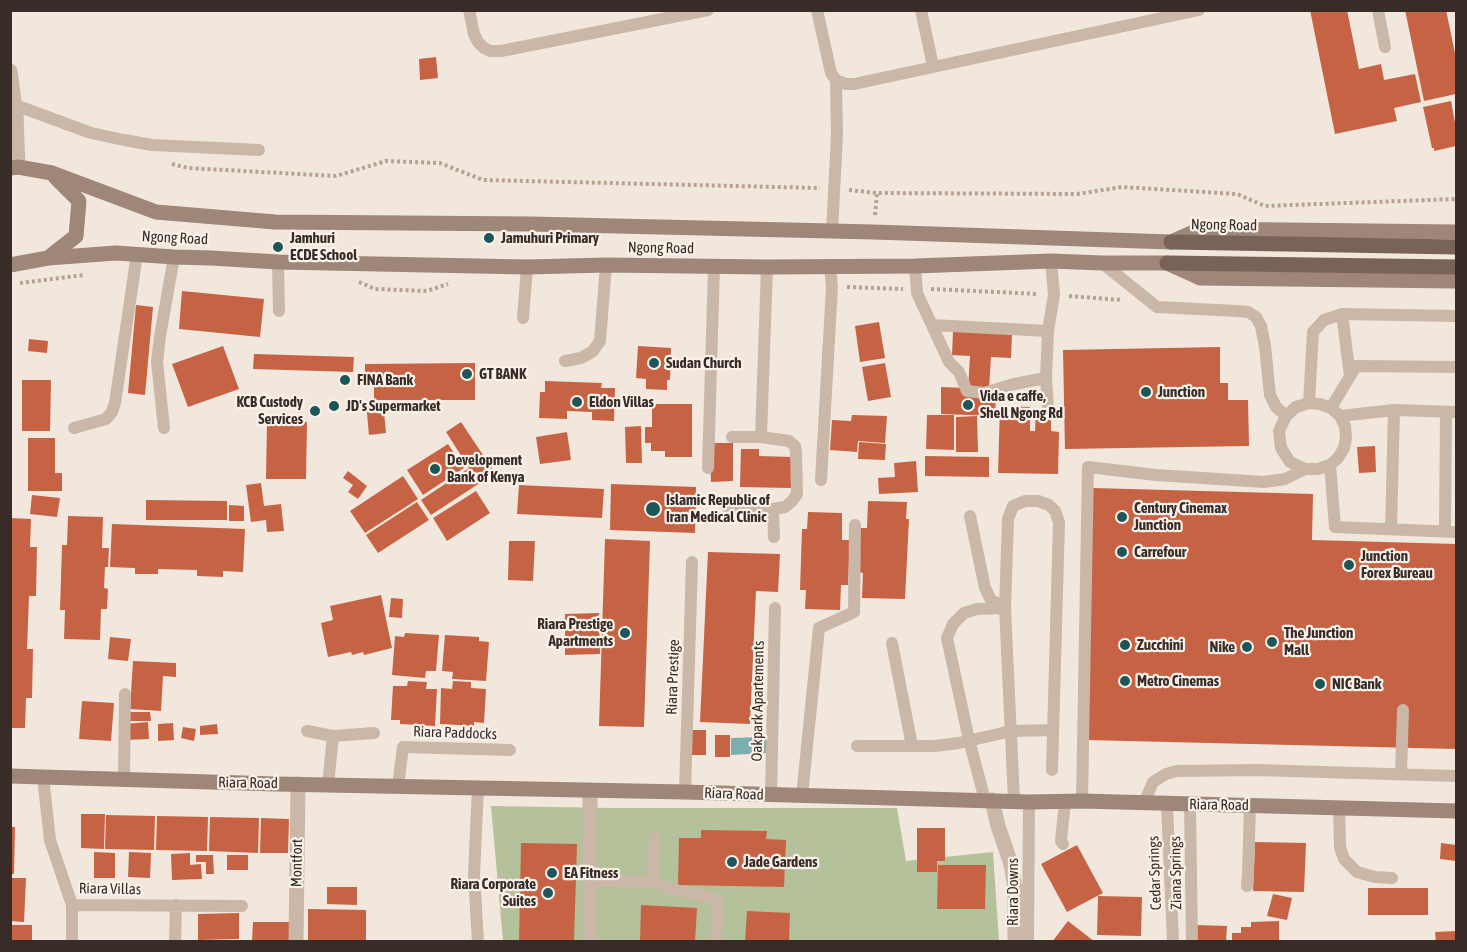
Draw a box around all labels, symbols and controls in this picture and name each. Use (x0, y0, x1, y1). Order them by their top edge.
street label: Ngong Road (1191, 215, 1257, 235)
street label: Ngong Road (141, 227, 209, 249)
place label: Jamhuri ECDE School (290, 229, 357, 264)
place label: Jamuhuri Primary (501, 229, 599, 247)
marker: Jamuhuri Primary (482, 231, 496, 245)
street label: Ngong Road (628, 238, 694, 258)
marker: Jamhuri ECDE School (271, 240, 285, 254)
place label: Sudan Church (666, 354, 741, 372)
marker: Sudan Church (647, 356, 661, 370)
place label: GT BANK (479, 365, 526, 383)
marker: GT BANK (460, 367, 474, 381)
place label: FINA Bank (357, 371, 413, 389)
marker: FINA Bank (338, 373, 352, 387)
place label: Junction (1158, 383, 1205, 401)
marker: Junction (1139, 385, 1153, 399)
place label: Vida e caffe, Shell Ngong Rd (980, 387, 1063, 422)
place label: KCB Custody Services (236, 393, 303, 428)
place label: Eldon Villas (589, 393, 654, 411)
marker: Eldon Villas (570, 395, 584, 409)
place label: JD's Supermarket (346, 397, 441, 415)
marker: Vida e caffe, Shell Ngong Rd (961, 398, 975, 412)
marker: JD's Supermarket (327, 399, 341, 413)
marker: KCB Custody Services (308, 404, 322, 418)
place label: Development Bank of Kenya (447, 451, 524, 486)
marker: Development Bank of Kenya (428, 462, 442, 476)
place label: Islamic Republic of Iran Medical Clinic (666, 491, 770, 526)
place label: Century Cinemax Junction (1134, 499, 1227, 534)
marker: Islamic Republic of Iran Medical Clinic (644, 500, 662, 518)
marker: Century Cinemax Junction (1115, 510, 1129, 524)
place label: Carrefour (1134, 543, 1186, 561)
marker: Carrefour (1115, 545, 1129, 559)
place label: Junction Forex Bureau (1361, 547, 1433, 582)
marker: Junction Forex Bureau (1342, 558, 1356, 572)
place label: Riara Prestige Apartments (537, 615, 613, 650)
place label: The Junction Mall (1284, 624, 1353, 659)
marker: Riara Prestige Apartments (618, 626, 632, 640)
marker: The Junction Mall (1265, 635, 1279, 649)
place label: Zucchini (1137, 636, 1184, 654)
marker: Zucchini (1118, 638, 1132, 652)
place label: Nike (1210, 638, 1235, 656)
street label: Riara Prestige (663, 639, 683, 715)
marker: Nike (1240, 640, 1254, 654)
street label: Oakpark Apartements (748, 641, 768, 761)
place label: Metro Cinemas (1137, 672, 1219, 690)
marker: Metro Cinemas (1118, 674, 1132, 688)
place label: NIC Bank (1332, 675, 1381, 693)
marker: NIC Bank (1313, 677, 1327, 691)
street label: Riara Paddocks (413, 723, 497, 743)
street label: Riara Road (218, 773, 278, 793)
street label: Riara Road (704, 784, 764, 804)
street label: Riara Road (1189, 795, 1249, 815)
street label: Cedar Springs (1145, 836, 1165, 910)
street label: Ziana Springs (1166, 836, 1186, 910)
street label: Montfort (288, 839, 306, 887)
place label: Jade Gardens (744, 853, 818, 871)
marker: Jade Gardens (725, 855, 739, 869)
street label: Riara Downs (1004, 858, 1022, 926)
place label: EA Fitness (564, 864, 618, 882)
marker: EA Fitness (545, 866, 559, 880)
place label: Riara Corporate Suites (450, 875, 536, 910)
street label: Riara Villas (79, 879, 141, 899)
marker: Riara Corporate Suites (541, 886, 555, 900)

